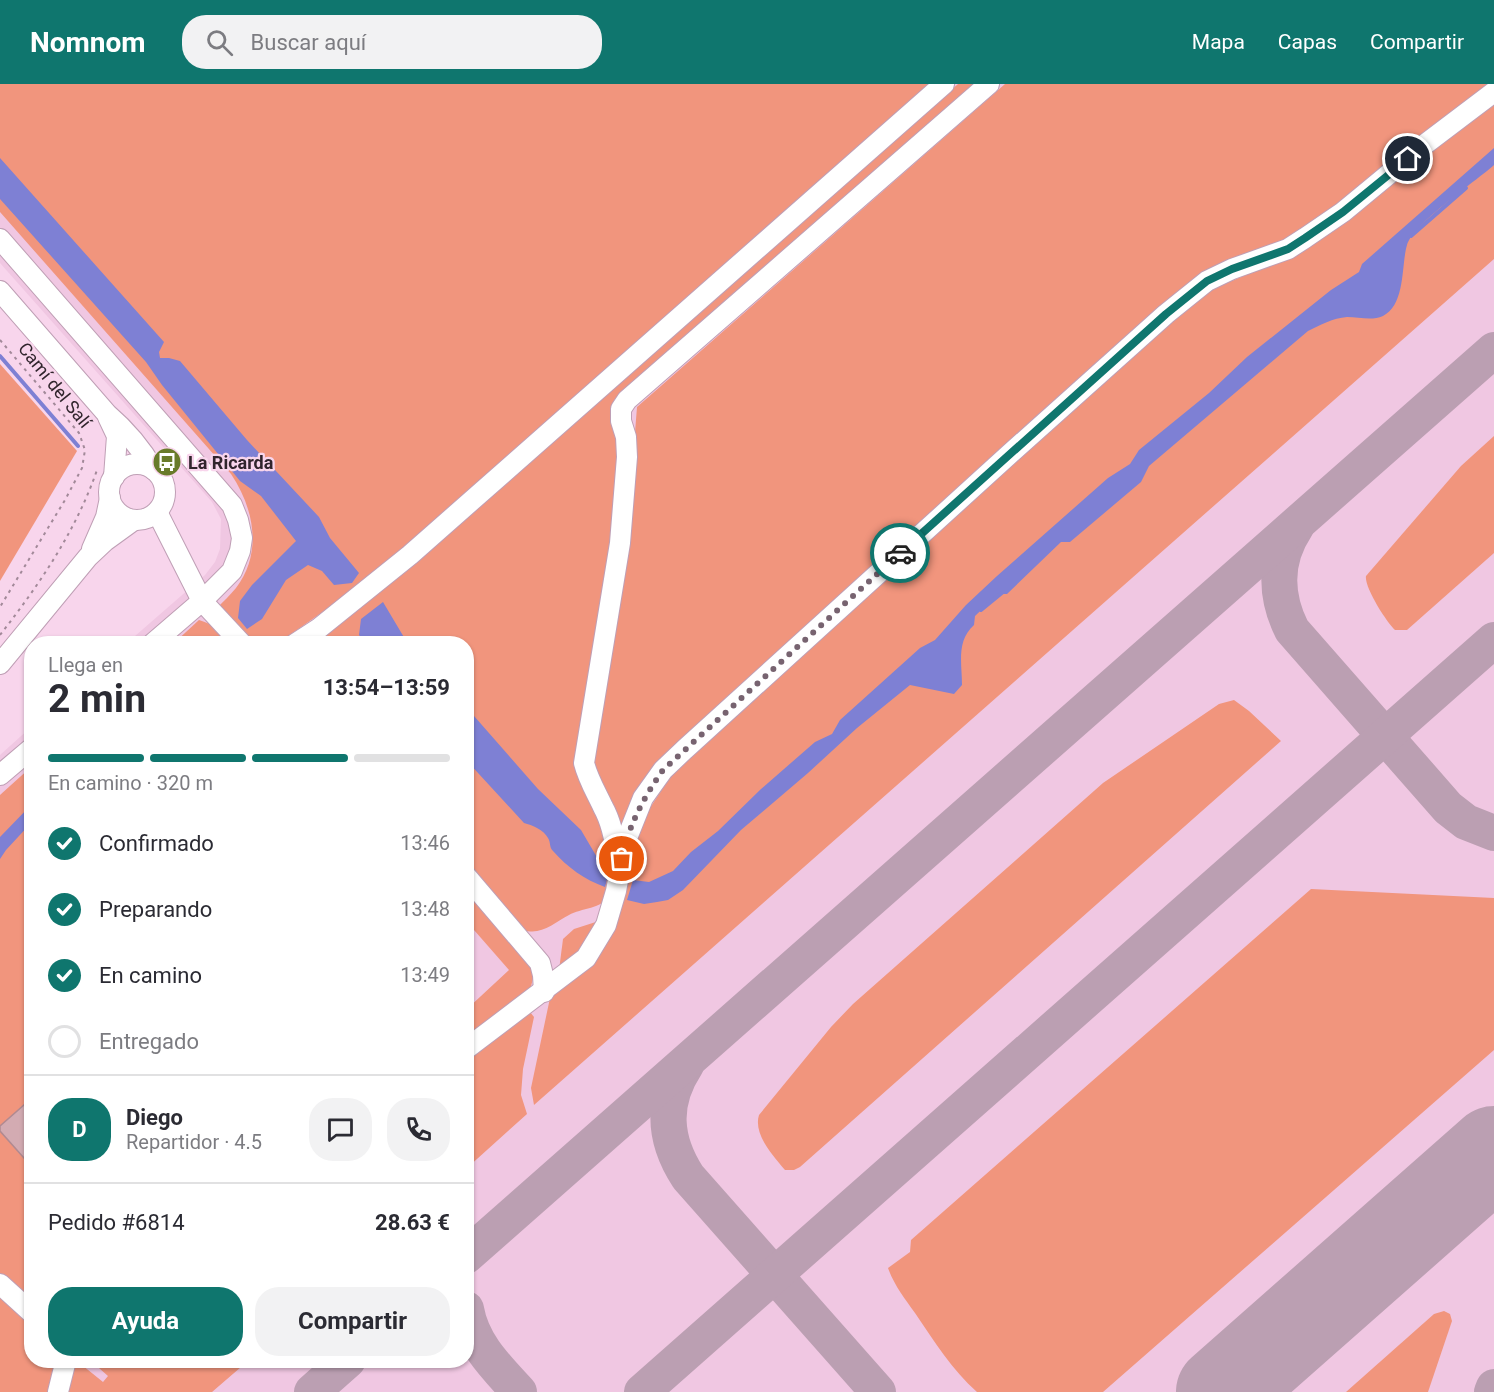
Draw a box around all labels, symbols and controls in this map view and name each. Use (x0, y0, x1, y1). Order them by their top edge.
search box (182, 15, 602, 69)
text: Nomnom (30, 26, 146, 59)
icon: search (203, 26, 236, 59)
text: Buscar aquí (251, 30, 366, 55)
text: Mapa (1192, 30, 1245, 54)
text: Capas (1278, 30, 1337, 54)
text: Compartir (1370, 30, 1464, 54)
pin (1382, 133, 1433, 184)
icon: home (1391, 142, 1424, 175)
street label: Camí del Salí (14, 338, 96, 432)
bus stop icon: La Ricarda (151, 446, 183, 478)
place label: La Ricarda (188, 452, 274, 473)
courier (870, 523, 930, 583)
icon: car (884, 537, 917, 570)
text: Llega en (48, 653, 123, 677)
text: 13:54–13:59 (323, 675, 450, 700)
text: 2 min (48, 676, 146, 722)
text: En camino · 320 m (48, 771, 213, 795)
icon: check (48, 827, 81, 860)
text: Confirmado (99, 831, 214, 856)
text: 13:46 (400, 831, 450, 855)
pin (596, 833, 647, 884)
icon: bag (605, 842, 638, 875)
icon: check (48, 893, 81, 926)
text: Preparando (99, 897, 212, 922)
text: 13:48 (400, 897, 450, 921)
icon: check (48, 959, 81, 992)
text: En camino (99, 963, 202, 988)
text: 13:49 (400, 963, 450, 987)
text: Entregado (99, 1029, 199, 1054)
button: chat (309, 1098, 372, 1161)
button: phone (387, 1098, 450, 1161)
text: Diego (126, 1105, 183, 1130)
text: D (72, 1117, 87, 1142)
text: Repartidor · 4.5 (126, 1130, 262, 1154)
text: Pedido #6814 (48, 1210, 185, 1235)
text: 28.63 € (375, 1210, 450, 1235)
button: Ayuda (48, 1287, 243, 1356)
button: Compartir (255, 1287, 450, 1356)

